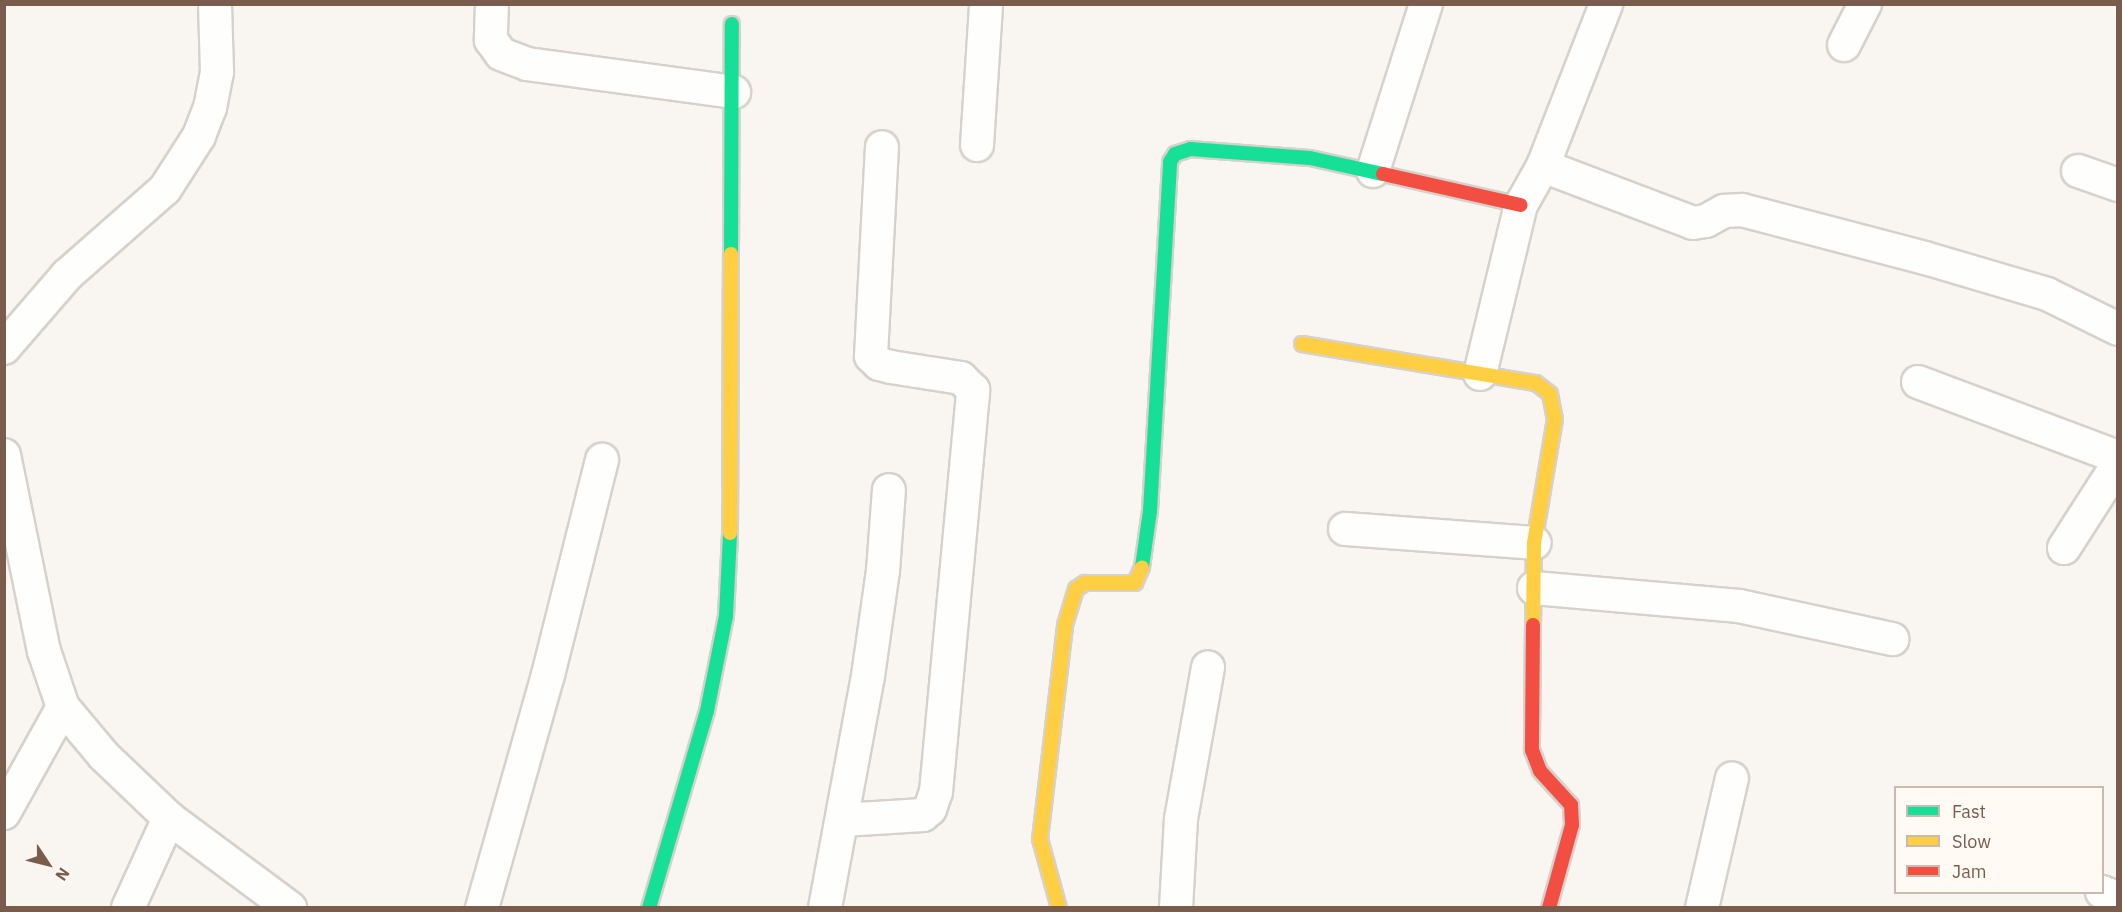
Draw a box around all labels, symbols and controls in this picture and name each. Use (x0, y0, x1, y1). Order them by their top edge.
legend (1894, 786, 2104, 894)
text: Fast (1952, 800, 1986, 823)
text: Slow (1952, 830, 1991, 853)
north arrow (18, 834, 78, 894)
text: Jam (1952, 860, 1987, 883)
text: N (51, 864, 74, 885)

